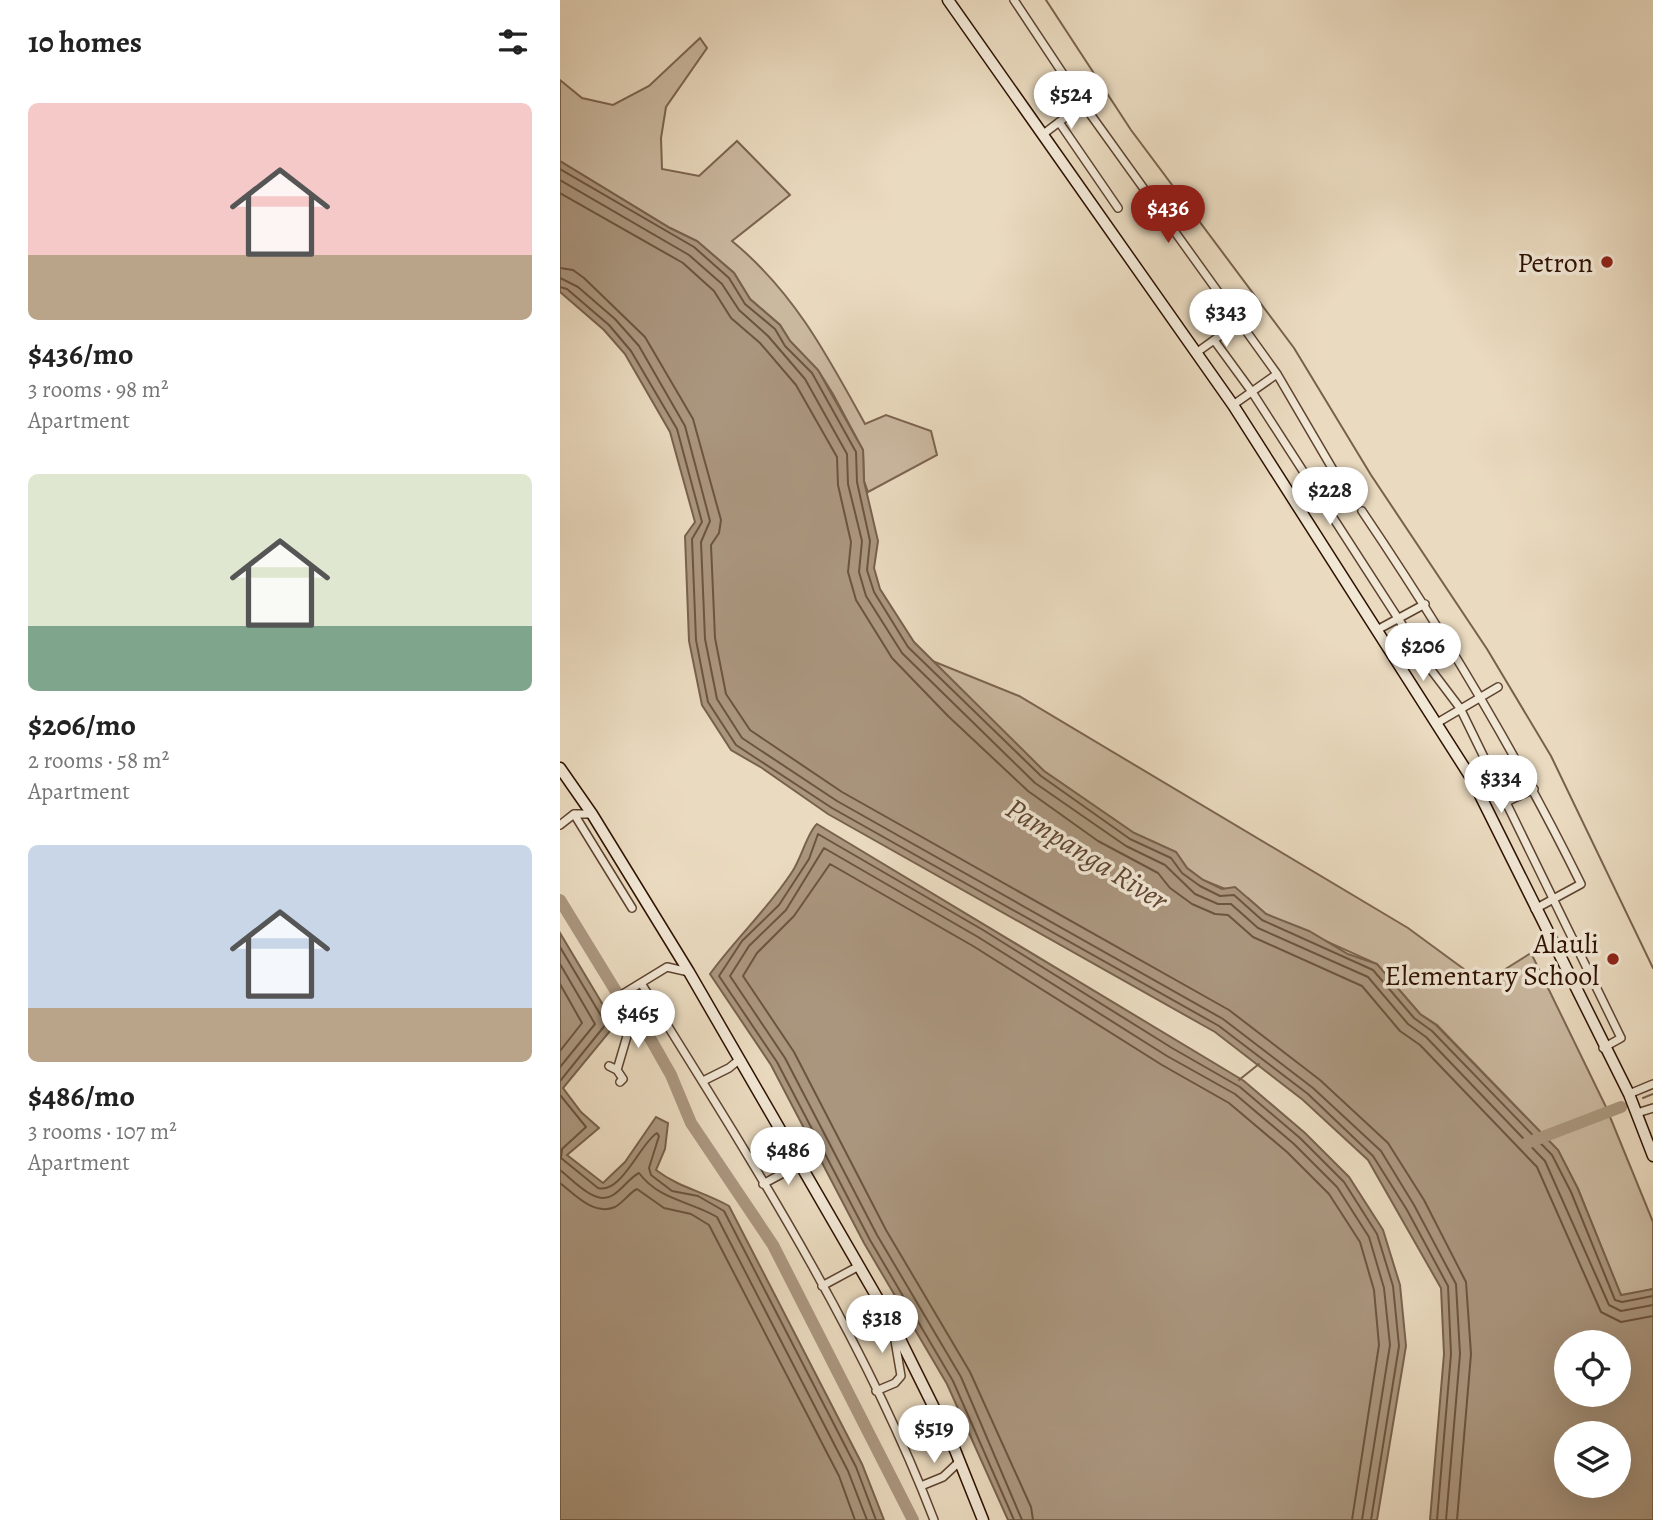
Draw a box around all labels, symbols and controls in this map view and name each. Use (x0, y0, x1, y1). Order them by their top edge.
text: 10 homes (28, 22, 142, 62)
icon: filters (494, 23, 532, 61)
pin: $524 (1030, 72, 1112, 131)
text: $524 (1050, 78, 1092, 109)
icon: home (217, 149, 343, 275)
pin: $436 (1127, 186, 1209, 245)
text: $436 (1147, 192, 1189, 223)
place label: Petron (1517, 244, 1593, 282)
marker: Petron (1599, 254, 1615, 270)
pin: $343 (1185, 290, 1267, 349)
text: $343 (1205, 296, 1247, 327)
text: $436/mo (28, 334, 133, 374)
text: 3 rooms · 98 m² (28, 374, 169, 405)
text: Apartment (28, 405, 130, 436)
pin: $228 (1289, 468, 1371, 527)
text: $228 (1308, 474, 1352, 505)
icon: home (217, 520, 343, 646)
pin: $206 (1382, 624, 1464, 683)
text: $206 (1401, 630, 1445, 661)
text: $206/mo (28, 705, 136, 745)
text: 2 rooms · 58 m² (28, 745, 169, 776)
pin: $334 (1460, 756, 1542, 815)
text: $334 (1480, 762, 1522, 793)
text: Apartment (28, 776, 130, 807)
water label: Pampanga River (998, 788, 1177, 921)
icon: home (217, 891, 343, 1017)
place label: Alauli Elementary School (1385, 925, 1599, 995)
marker: Alauli Elementary School (1605, 951, 1621, 967)
pin: $465 (597, 990, 679, 1050)
text: $465 (617, 997, 659, 1028)
text: $486/mo (28, 1076, 135, 1116)
text: 3 rooms · 107 m² (28, 1116, 177, 1147)
pin: $486 (747, 1128, 829, 1187)
text: $486 (766, 1134, 810, 1165)
text: Apartment (28, 1147, 130, 1178)
pin: $318 (841, 1296, 923, 1355)
text: $318 (862, 1302, 902, 1333)
map controls (1554, 1330, 1631, 1498)
button: locate (1554, 1330, 1631, 1407)
pin: $519 (893, 1406, 975, 1465)
text: $519 (914, 1412, 954, 1443)
button: layers (1554, 1421, 1631, 1498)

